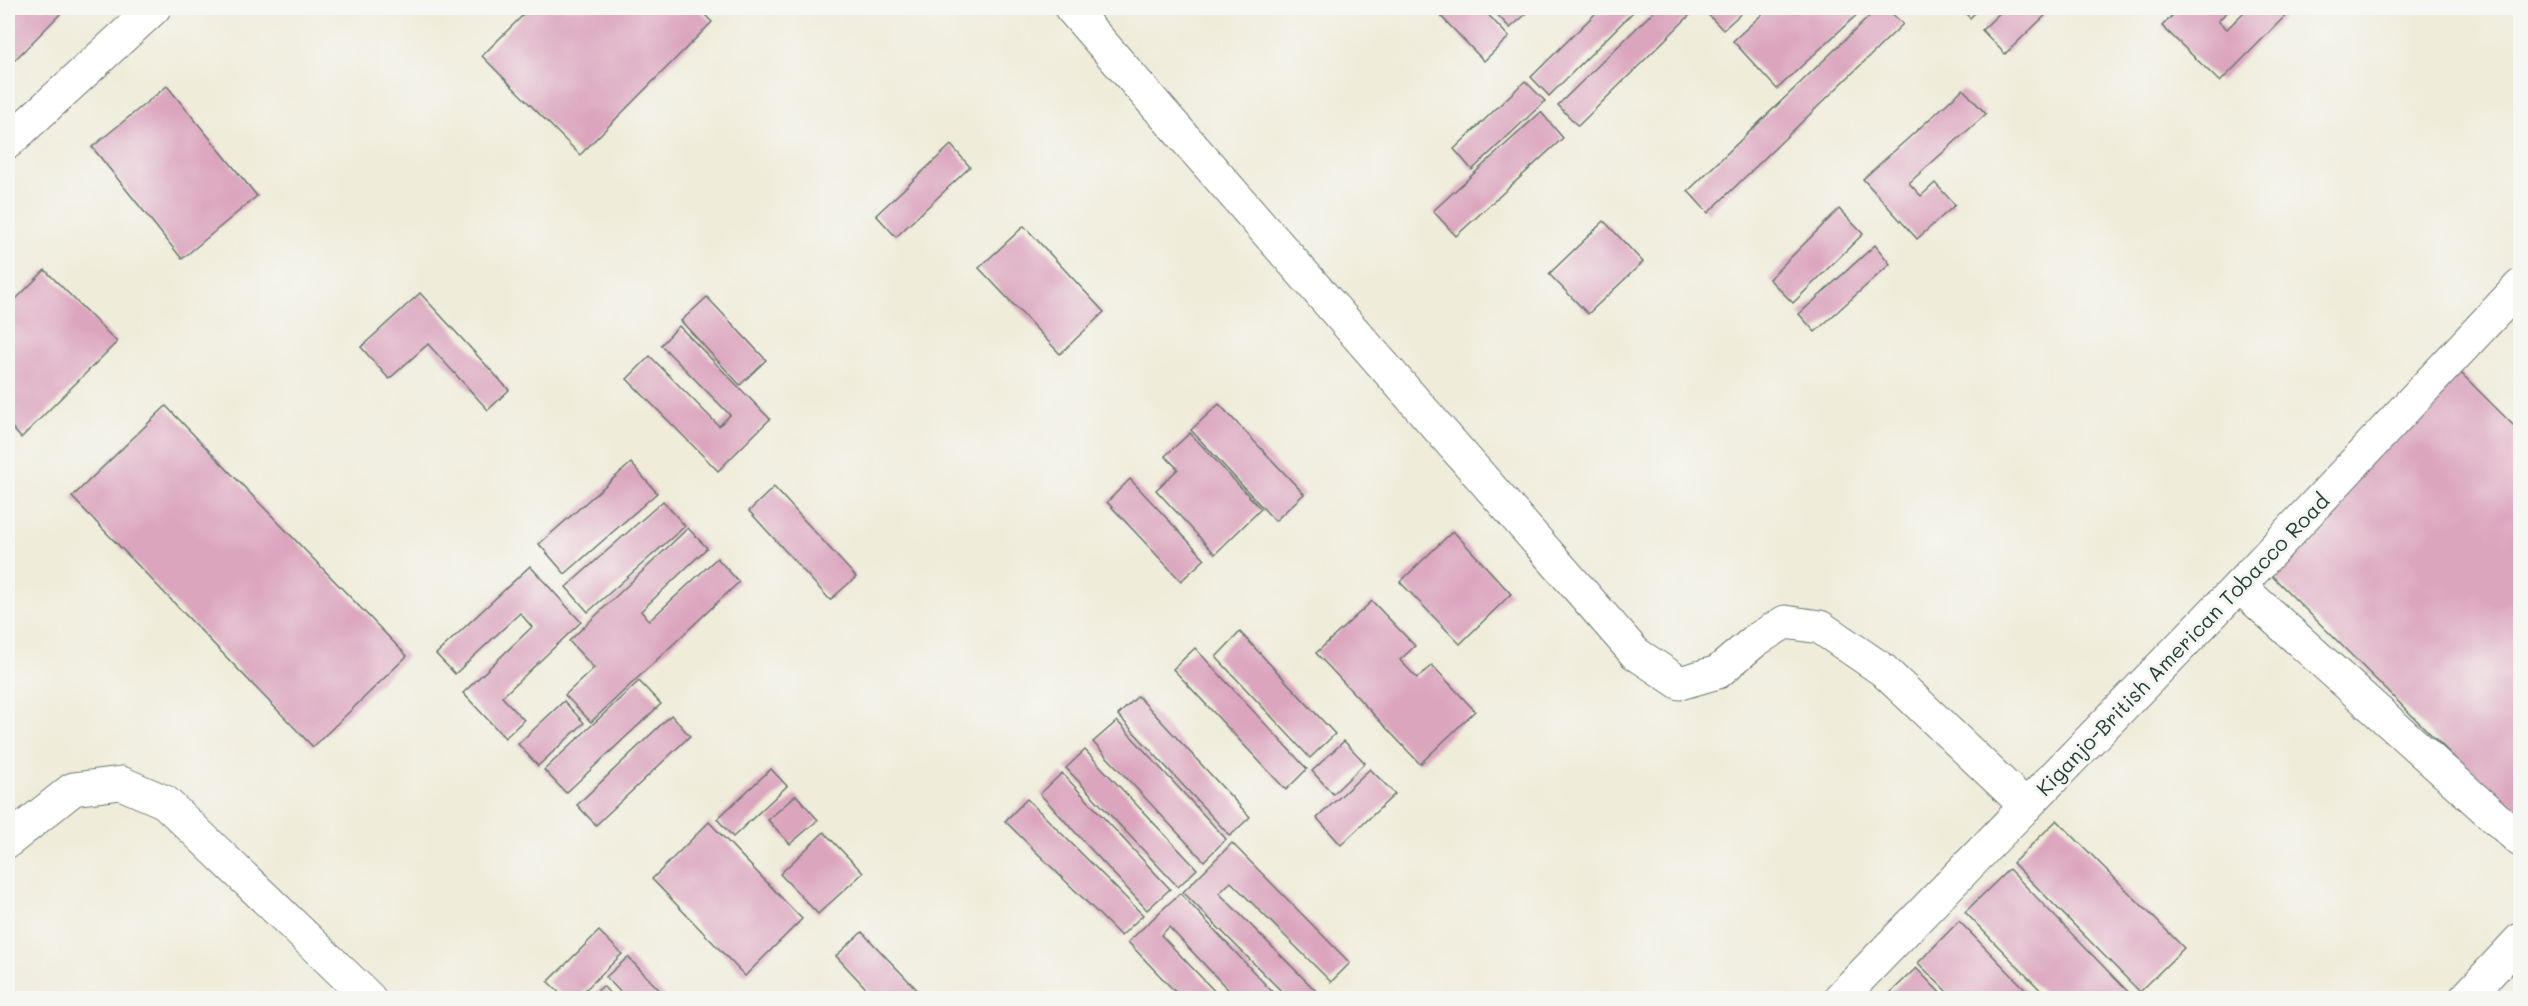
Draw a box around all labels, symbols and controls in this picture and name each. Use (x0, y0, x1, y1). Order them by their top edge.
street label: Kiganjo-British American Tobacco Road (2030, 487, 2334, 801)

